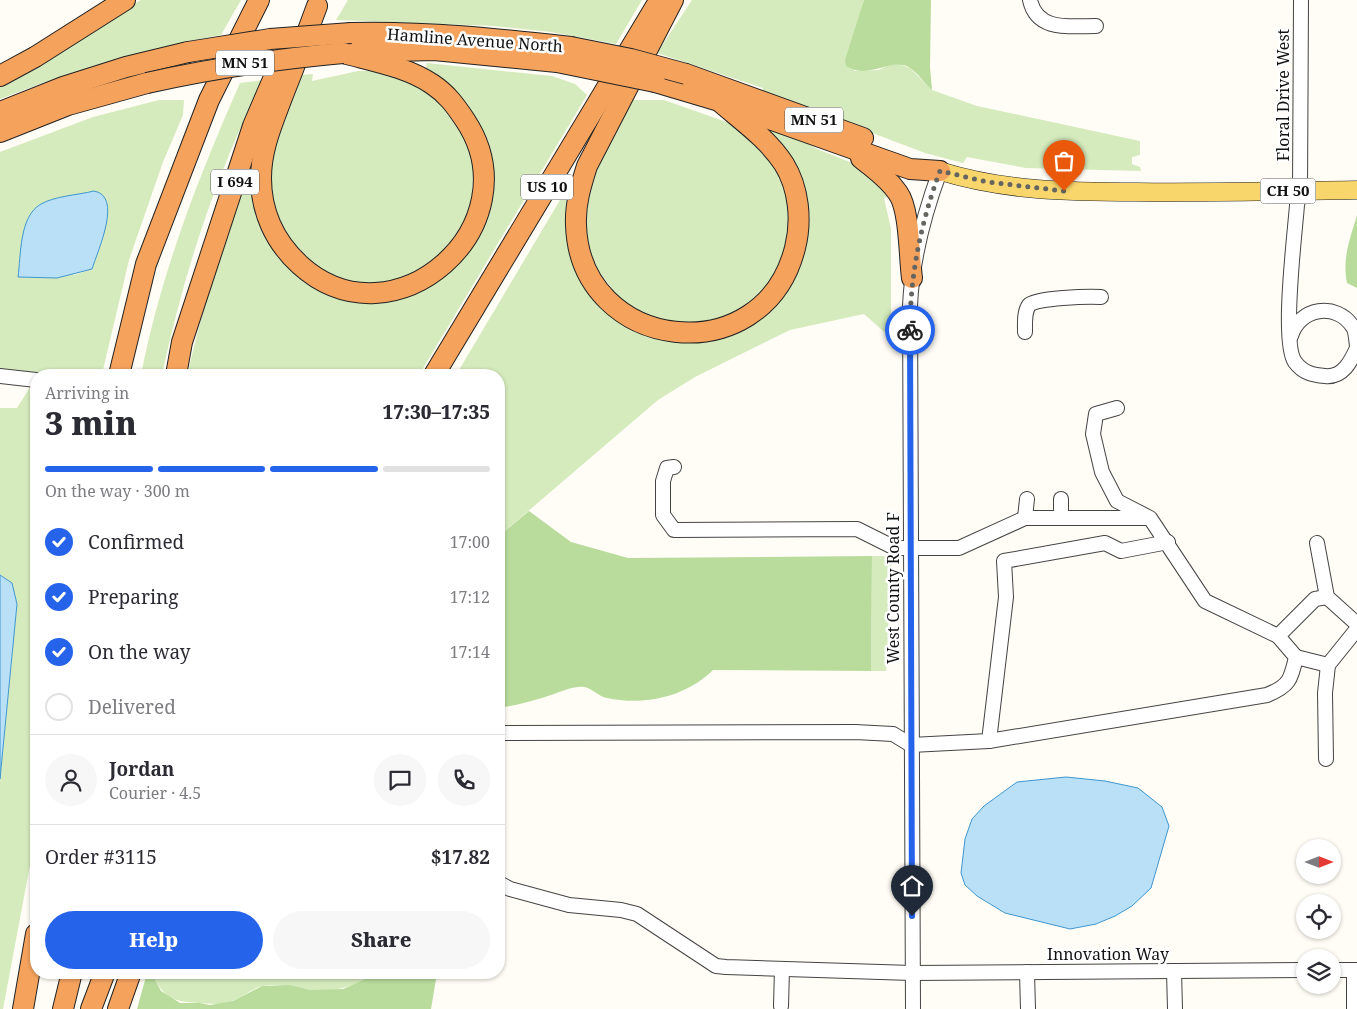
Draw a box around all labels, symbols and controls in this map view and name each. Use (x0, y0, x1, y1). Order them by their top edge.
street label: Hamline Avenue North (386, 23, 564, 57)
street label: Floral Drive West (1272, 28, 1294, 161)
road number: MN 51 (216, 50, 274, 76)
road number: MN 51 (785, 108, 843, 132)
pin (1043, 140, 1085, 191)
icon: bag (1050, 147, 1078, 175)
road number: I 694 (211, 170, 259, 194)
road number: US 10 (521, 174, 573, 200)
road number: CH 50 (1260, 178, 1316, 204)
courier (885, 305, 935, 355)
icon: bike (896, 316, 924, 344)
text: Arriving in (45, 382, 129, 404)
text: 17:30–17:35 (382, 399, 490, 425)
text: 3 min (45, 401, 137, 444)
text: On the way · 300 m (45, 480, 190, 502)
street label: West County Road F (882, 512, 904, 664)
icon: check (45, 528, 73, 556)
text: Confirmed (88, 529, 184, 555)
text: 17:00 (450, 531, 490, 553)
icon: check (45, 583, 73, 611)
text: Preparing (88, 584, 178, 610)
text: 17:12 (450, 586, 490, 608)
icon: check (45, 638, 73, 666)
text: On the way (88, 639, 191, 665)
text: 17:14 (450, 641, 490, 663)
text: Delivered (88, 694, 176, 720)
button: person (45, 754, 97, 806)
button: chat (374, 754, 426, 806)
button: phone (438, 754, 490, 806)
text: Jordan (109, 756, 175, 782)
text: Courier · 4.5 (109, 782, 201, 804)
north arrow (1296, 839, 1341, 884)
map controls (1296, 839, 1341, 994)
text: Order #3115 (45, 844, 157, 870)
text: $17.82 (431, 844, 490, 870)
pin (891, 865, 933, 916)
icon: home (898, 872, 926, 900)
button: locate (1296, 894, 1341, 939)
button: Help (45, 911, 263, 969)
button: Share (273, 911, 490, 969)
street label: Innovation Way (1047, 943, 1170, 965)
button: layers (1296, 949, 1341, 994)

